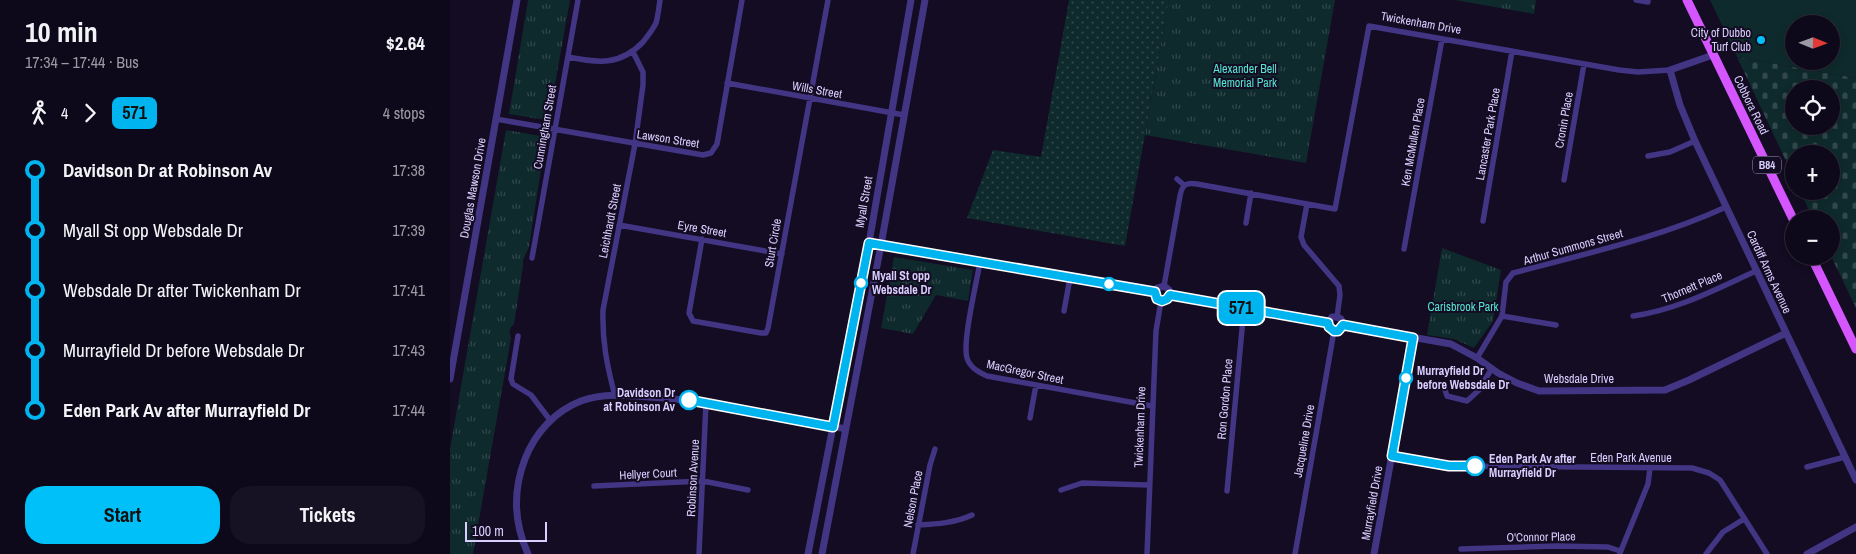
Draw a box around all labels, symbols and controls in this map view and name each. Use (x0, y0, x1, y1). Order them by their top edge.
street label: Twickenham Drive (1379, 8, 1463, 38)
text: 10 min (25, 13, 98, 51)
north arrow (1785, 15, 1840, 70)
map controls (1785, 15, 1840, 265)
place label: City of Dubbo Turf Club (1691, 25, 1751, 55)
text: $2.64 (386, 30, 425, 56)
marker: City of Dubbo Turf Club (1755, 34, 1767, 46)
text: 17:34 – 17:44 · Bus (25, 51, 139, 73)
park label: Alexander Bell Memorial Park (1212, 61, 1277, 91)
street label: Cobbora Road (1730, 73, 1772, 137)
street label: Wills Street (791, 78, 843, 102)
button: locate (1785, 80, 1840, 135)
street label: Cunningham Street (530, 83, 560, 170)
street label: Lancaster Park Place (1472, 87, 1504, 181)
street label: Cronin Place (1551, 91, 1577, 149)
street label: Ken McMullen Place (1397, 96, 1429, 188)
icon: walk (25, 99, 53, 127)
icon: forward (76, 99, 104, 127)
text: 571 (122, 100, 147, 125)
text: 4 (61, 102, 68, 124)
text: 4 stops (383, 102, 425, 124)
street label: Lawson Street (636, 126, 701, 152)
street label: Douglas Mawson Drive (456, 137, 490, 239)
button: + (1785, 145, 1840, 200)
road number: B84 (1753, 156, 1781, 174)
text: Davidson Dr at Robinson Av (63, 157, 272, 183)
text: 17:38 (392, 159, 425, 181)
street label: Myall Street (852, 175, 876, 229)
street label: Leichhardt Street (595, 182, 625, 260)
button: − (1785, 210, 1840, 265)
text: Myall St opp Websdale Dr (63, 217, 243, 243)
street label: Eyre Street (676, 217, 728, 241)
street label: Sturt Circle (761, 217, 785, 269)
text: 17:39 (392, 219, 425, 241)
street label: Arthur Summons Street (1520, 225, 1625, 269)
street label: Cardiff Arms Avenue (1743, 228, 1795, 316)
street label: Thornett Place (1659, 267, 1725, 307)
place label: Myall St opp Websdale Dr (872, 268, 932, 298)
marker: Myall St opp Websdale Dr (854, 276, 868, 290)
text: Websdale Dr after Twickenham Dr (63, 277, 301, 303)
unlabelled marker (1102, 277, 1116, 291)
text: 17:41 (392, 279, 425, 301)
line badge: 571 (1212, 292, 1270, 324)
text: 571 (1229, 295, 1253, 320)
park label: Carisbrook Park (1427, 299, 1499, 315)
text: Murrayfield Dr before Websdale Dr (63, 337, 304, 363)
text: 17:43 (392, 339, 425, 361)
street label: MacGregor Street (985, 356, 1065, 388)
street label: Ron Gordon Place (1214, 358, 1236, 440)
place label: Murrayfield Dr before Websdale Dr (1417, 363, 1509, 393)
marker: Murrayfield Dr before Websdale Dr (1399, 371, 1413, 385)
street label: Websdale Drive (1544, 371, 1614, 387)
place label: Davidson Dr at Robinson Av (604, 385, 676, 415)
street label: Twickenham Drive (1131, 386, 1149, 468)
marker: Davidson Dr at Robinson Av (679, 390, 699, 410)
text: Eden Park Av after Murrayfield Dr (63, 397, 310, 423)
text: 17:44 (392, 399, 425, 421)
street label: Jacqueline Drive (1290, 403, 1318, 479)
street label: Robinson Avenue (683, 439, 703, 517)
street label: Eden Park Avenue (1590, 450, 1672, 466)
place label: Eden Park Av after Murrayfield Dr (1489, 451, 1576, 481)
marker: Eden Park Av after Murrayfield Dr (1465, 456, 1485, 476)
street label: Hellyer Court (619, 464, 677, 483)
street label: Murrayfield Drive (1358, 464, 1386, 542)
street label: Nelson Place (900, 469, 926, 529)
button: Start (25, 486, 220, 544)
button: Tickets (230, 486, 425, 544)
scale bar (465, 519, 548, 542)
text: 100 m (472, 522, 504, 540)
street label: O'Connor Place (1506, 528, 1576, 546)

